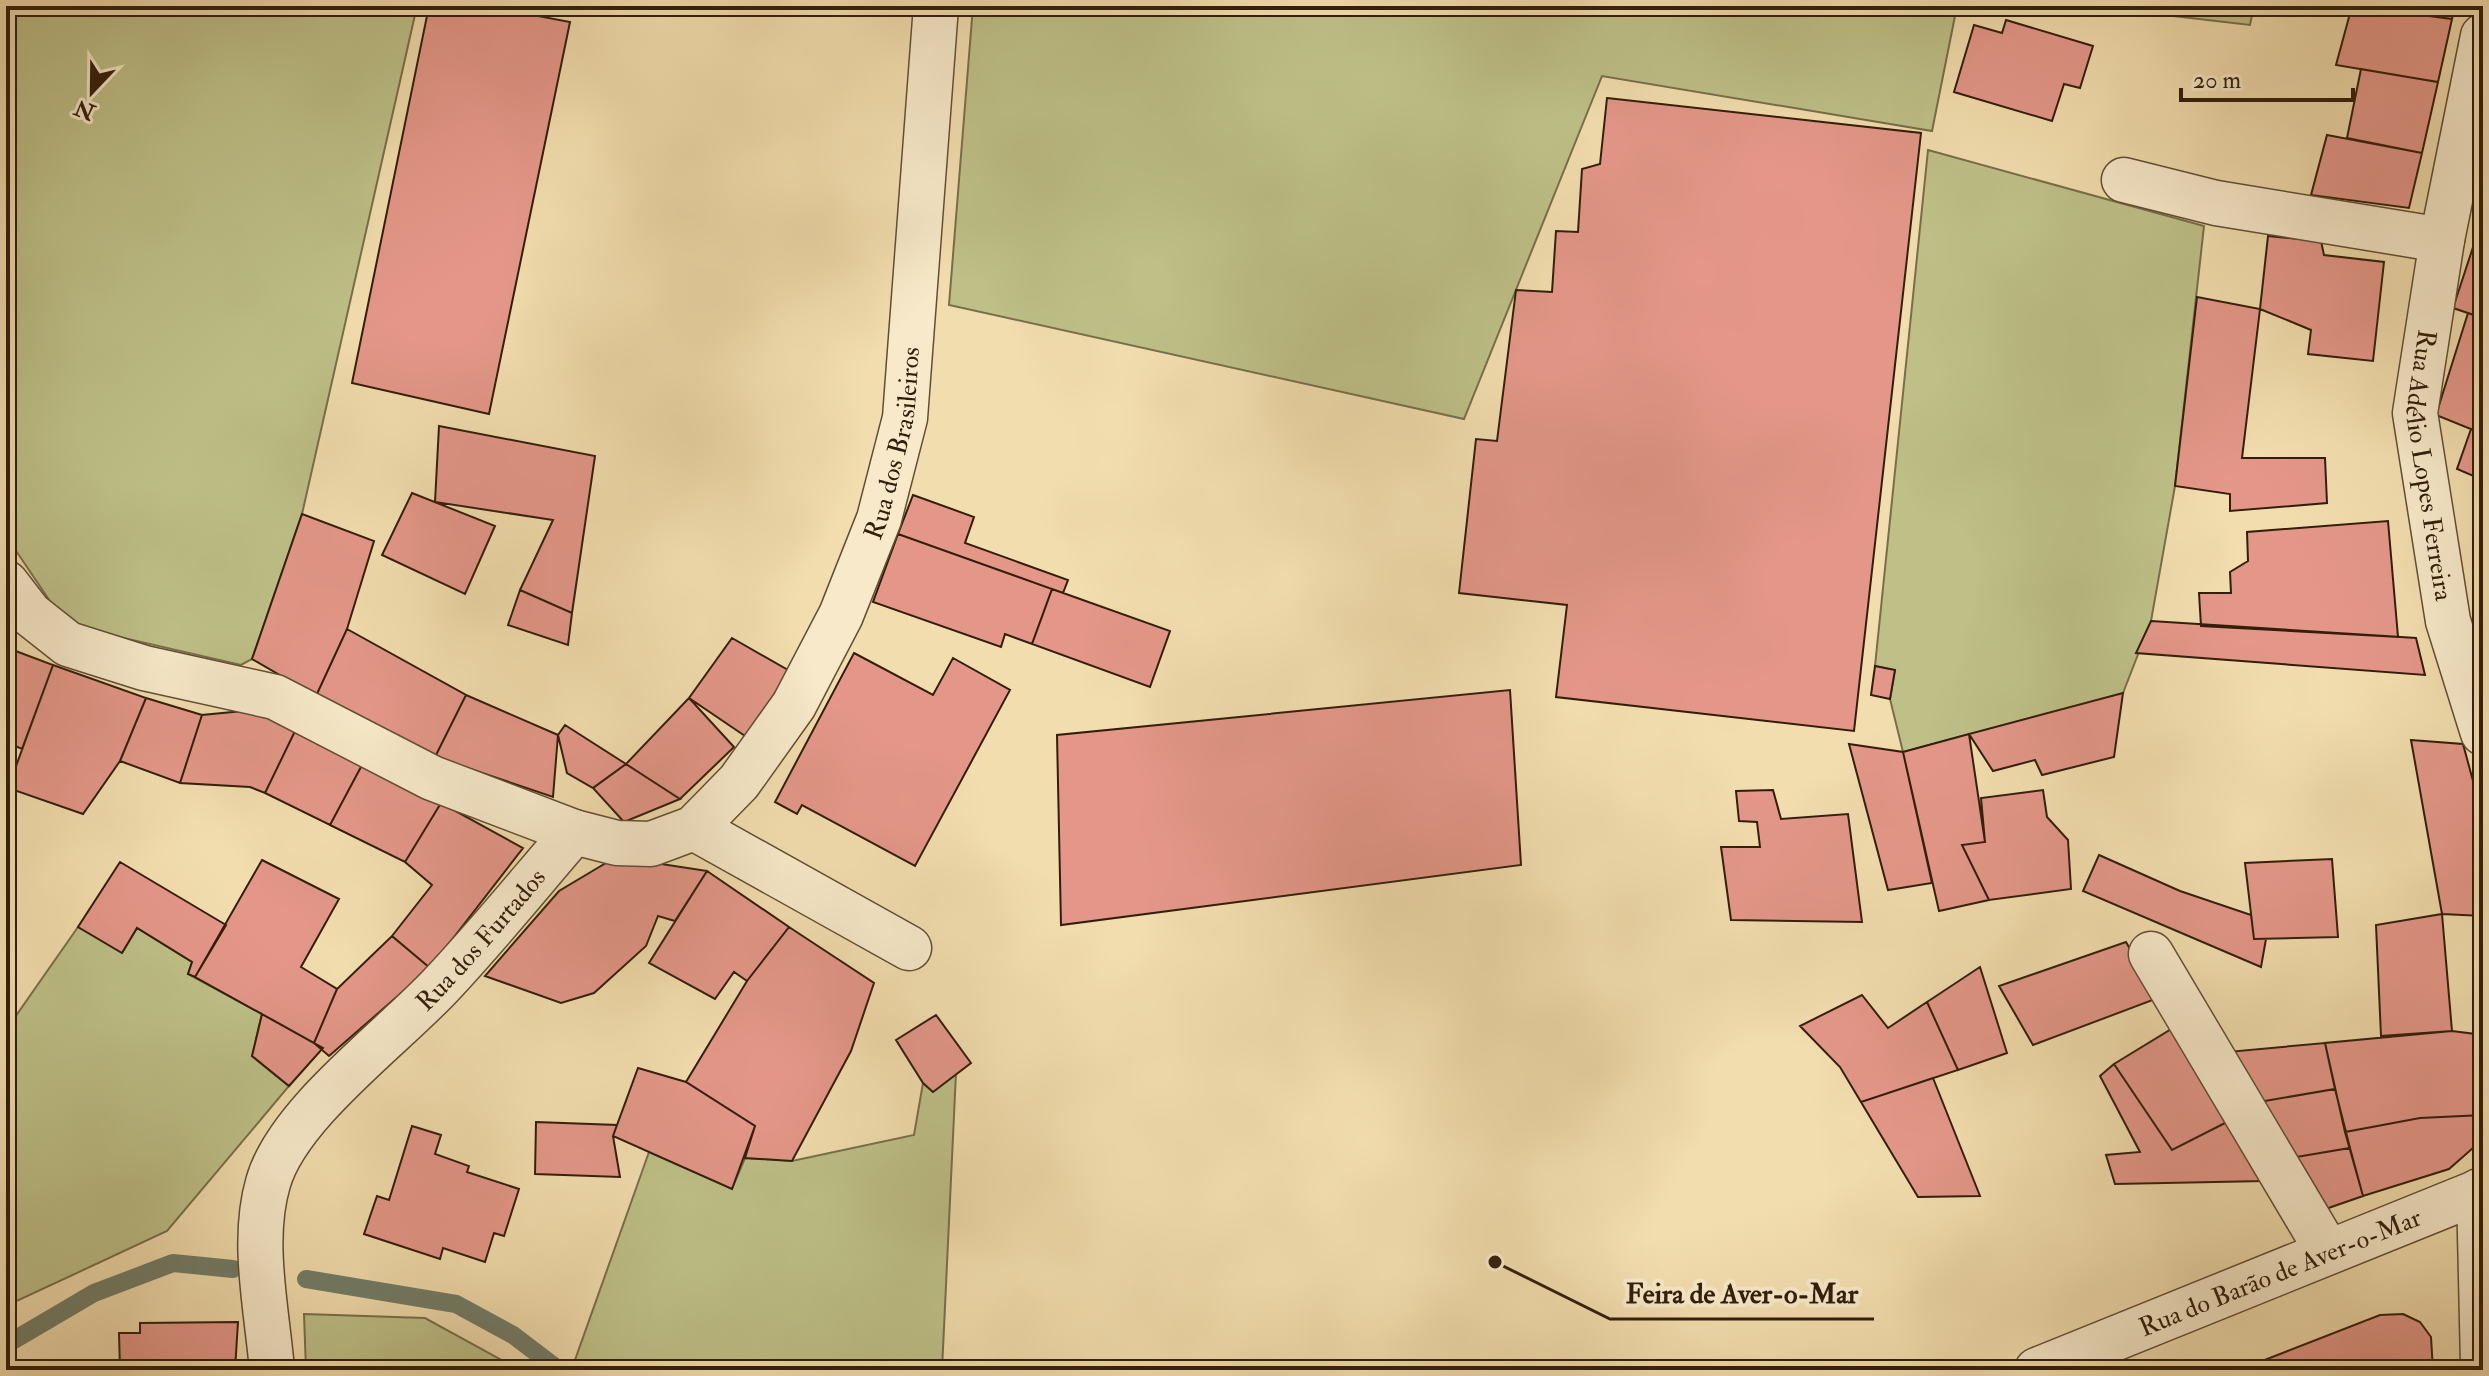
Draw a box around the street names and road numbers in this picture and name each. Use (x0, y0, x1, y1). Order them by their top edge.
street label: Rua Adélio Lopes Ferreira (2398, 327, 2460, 603)
street label: Rua dos Brasileiros (857, 346, 927, 544)
street label: Rua dos Furtados (410, 862, 553, 1018)
street label: Rua do Barão de Aver-o-Mar (2135, 1201, 2426, 1344)

